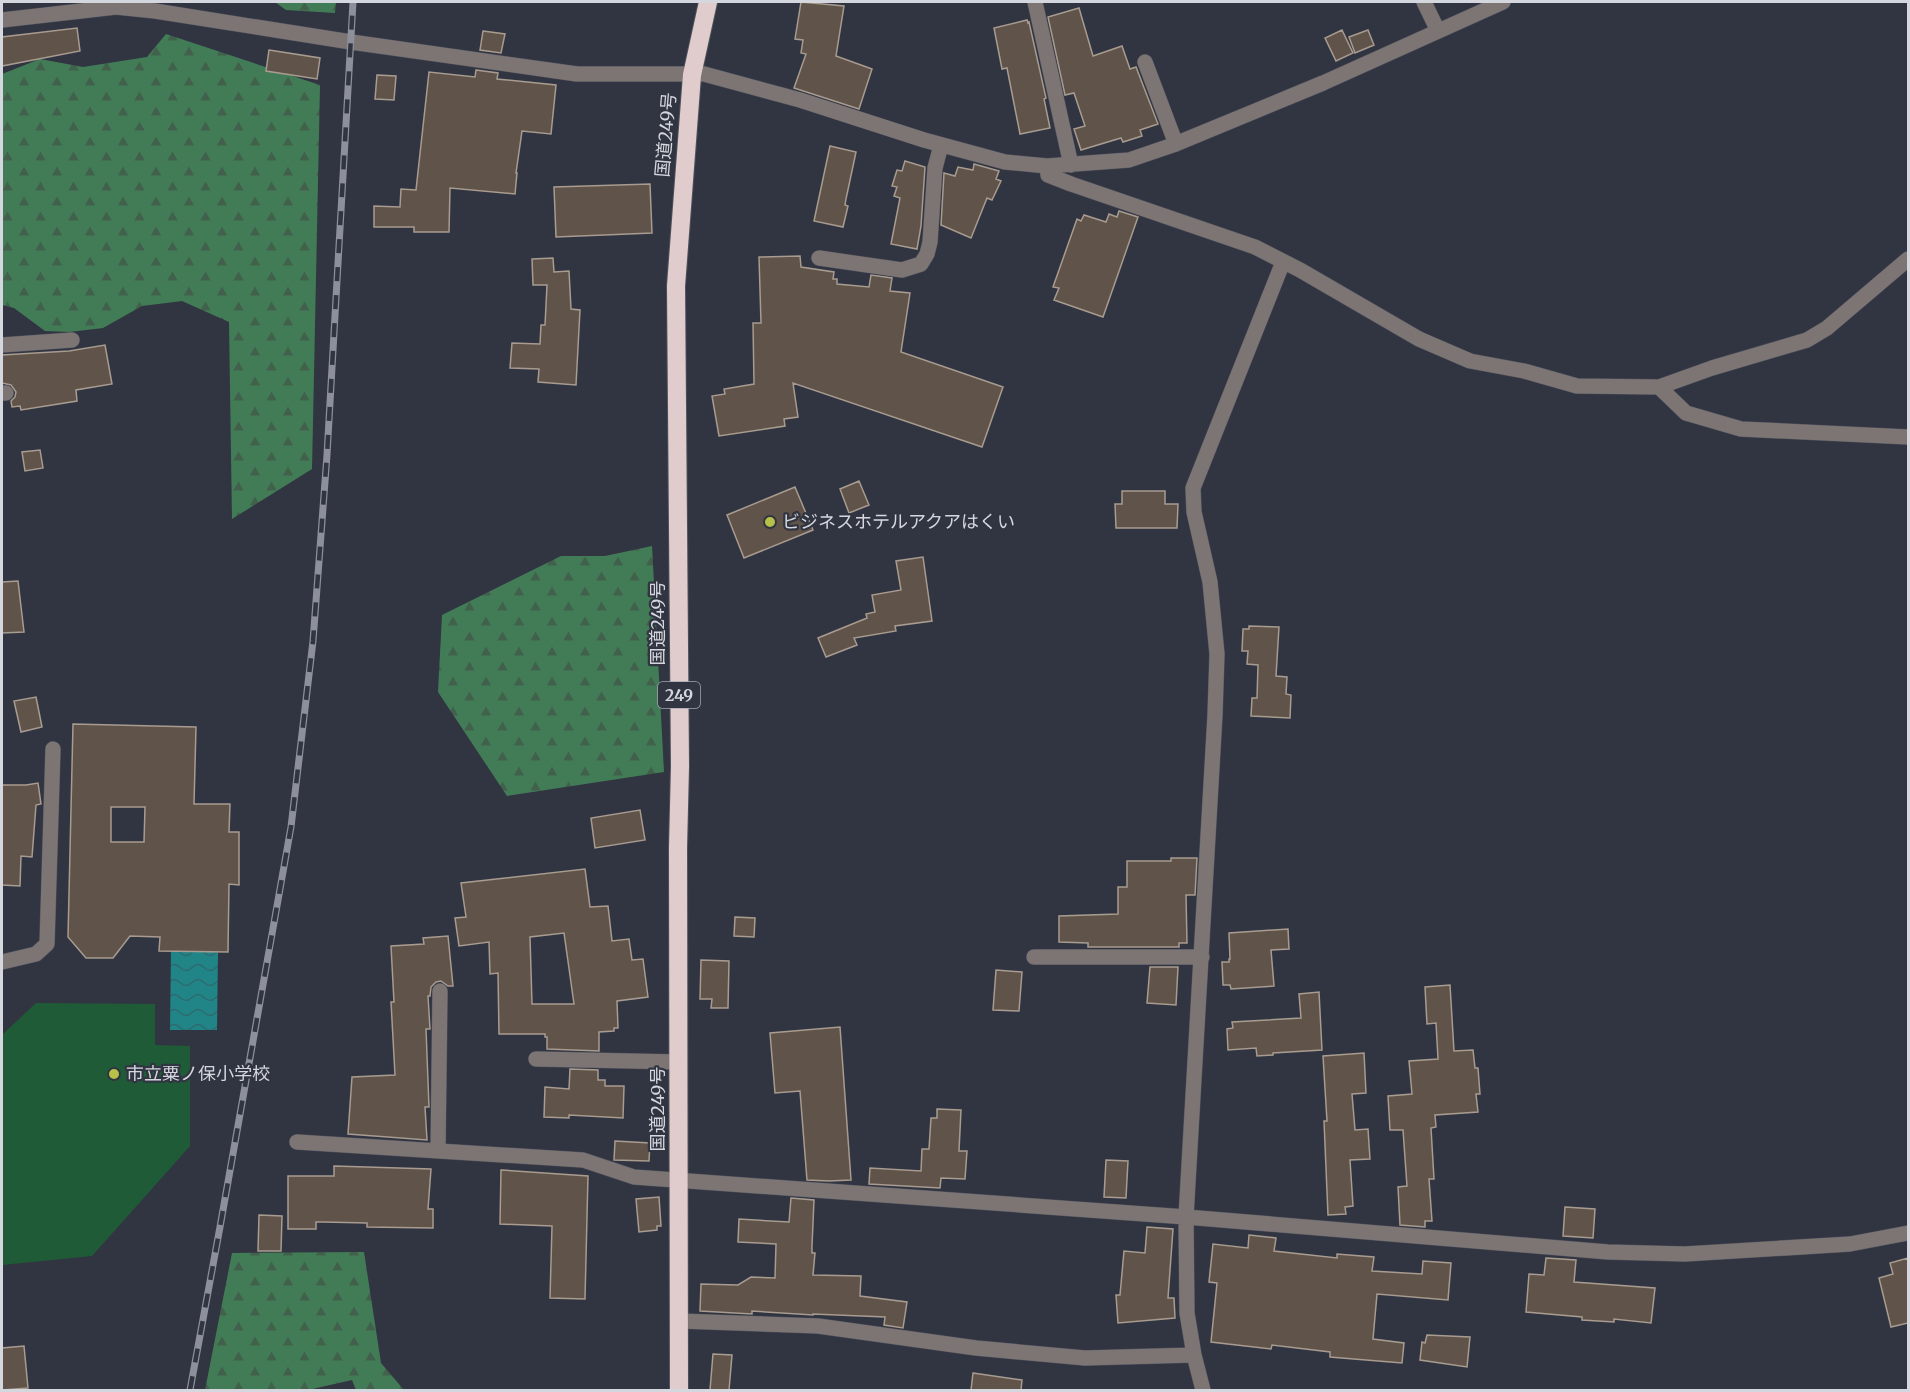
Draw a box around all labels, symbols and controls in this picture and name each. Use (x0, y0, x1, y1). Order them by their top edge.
street label: 国道249号 (650, 92, 681, 178)
place label: ビジネスホテルアクアはくい (782, 510, 1015, 533)
marker: ビジネスホテルアクアはくい (763, 515, 777, 529)
street label: 国道249号 (646, 580, 669, 666)
road number: 249 (658, 682, 700, 708)
place label: 市立粟ノ保小学校 (126, 1062, 270, 1085)
street label: 国道249号 (646, 1066, 669, 1152)
marker: 市立粟ノ保小学校 (107, 1067, 121, 1081)

